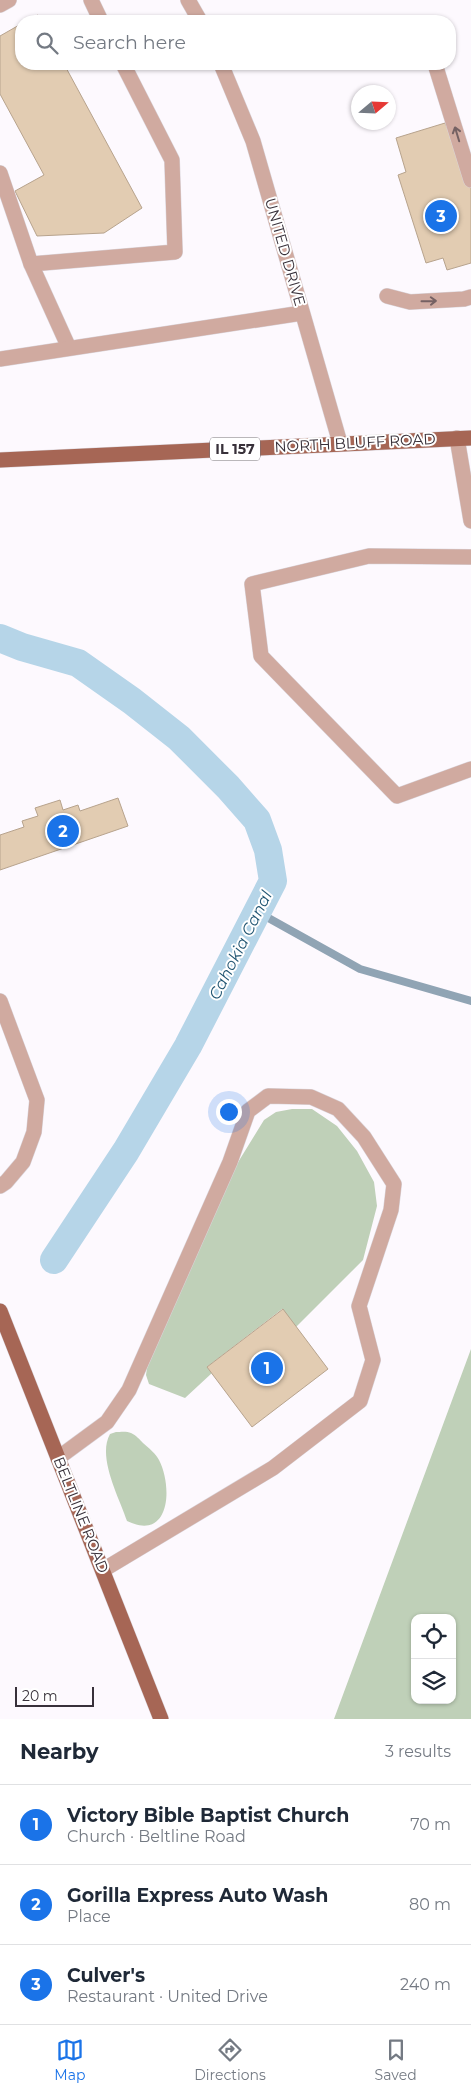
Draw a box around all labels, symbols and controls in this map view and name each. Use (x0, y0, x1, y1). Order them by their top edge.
search box (15, 15, 456, 70)
icon: search (33, 29, 61, 57)
text: Search here (73, 31, 186, 54)
north arrow (351, 85, 396, 130)
one-way arrow (451, 126, 461, 142)
street label: UNITED DRIVE (261, 196, 310, 308)
pin: 3 (425, 197, 457, 235)
one-way arrow (421, 297, 437, 306)
street label: NORTH BLUFF ROAD (274, 429, 436, 456)
road number: IL 157 (210, 438, 260, 460)
pin: 2 (47, 812, 79, 850)
water label: Cahokia Canal (205, 887, 276, 1003)
your location (216, 1099, 242, 1125)
pin: 1 (251, 1349, 283, 1387)
street label: BELTLINE ROAD (50, 1454, 113, 1576)
map controls (411, 1614, 456, 1704)
button: locate (411, 1614, 456, 1659)
button: layers (411, 1659, 456, 1704)
scale bar (15, 1684, 94, 1707)
text: 20 m (22, 1687, 58, 1705)
text: Nearby (20, 1739, 99, 1764)
text: 3 results (385, 1742, 451, 1761)
text: Victory Bible Baptist Church (67, 1804, 349, 1827)
text: 1 (33, 1815, 39, 1834)
text: 70 m (410, 1815, 451, 1834)
text: Church · Beltline Road (67, 1827, 246, 1846)
text: Gorilla Express Auto Wash (67, 1884, 328, 1907)
text: 2 (31, 1895, 41, 1914)
text: 80 m (409, 1895, 451, 1914)
text: Place (67, 1907, 111, 1926)
text: Culver's (67, 1964, 145, 1987)
text: 3 (31, 1975, 41, 1994)
text: 240 m (400, 1975, 451, 1994)
text: Restaurant · United Drive (67, 1987, 268, 2006)
tab: Map (54, 2036, 85, 2084)
tab: Directions (194, 2036, 266, 2084)
tab: Saved (375, 2036, 417, 2084)

